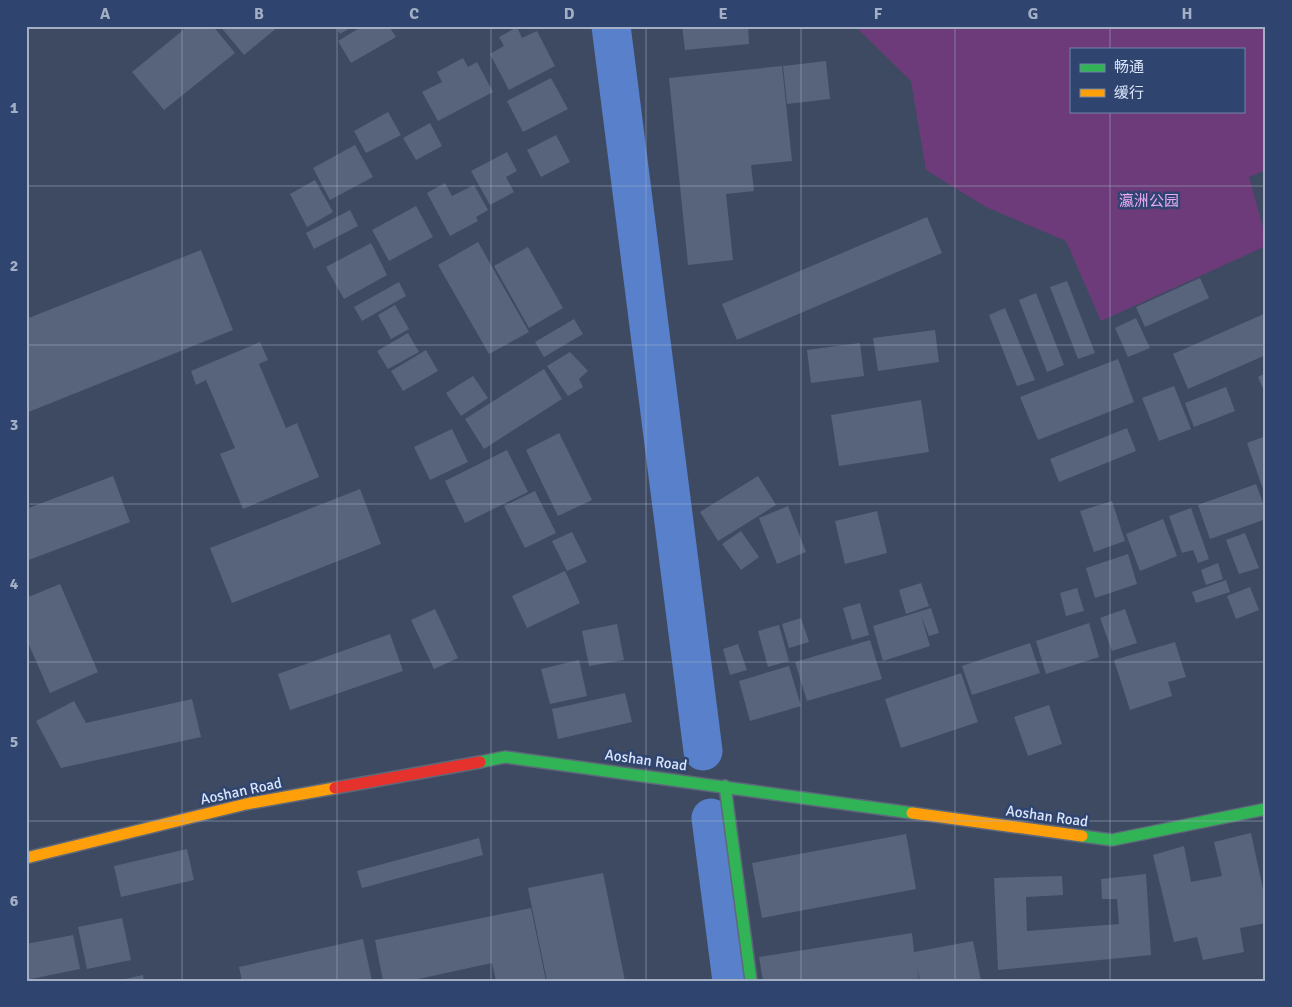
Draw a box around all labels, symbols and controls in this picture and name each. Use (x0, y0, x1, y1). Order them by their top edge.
text: A (100, 4, 111, 24)
text: B (254, 4, 264, 24)
text: C (409, 4, 419, 24)
text: D (564, 4, 575, 24)
text: E (718, 4, 728, 24)
text: F (874, 4, 883, 24)
text: G (1028, 4, 1038, 24)
text: H (1182, 4, 1192, 24)
legend (1070, 48, 1244, 112)
text: 畅通 (1114, 58, 1144, 76)
text: 缓行 (1114, 84, 1144, 102)
text: 1 (10, 98, 19, 118)
park label: 瀛洲公园 (1119, 192, 1179, 210)
text: 2 (10, 256, 18, 276)
text: 3 (10, 415, 18, 435)
text: 4 (10, 574, 19, 594)
text: 5 (10, 732, 18, 752)
street label: Aoshan Road (604, 745, 688, 775)
street label: Aoshan Road (199, 774, 283, 808)
street label: Aoshan Road (1005, 801, 1089, 831)
text: 6 (10, 891, 19, 911)

